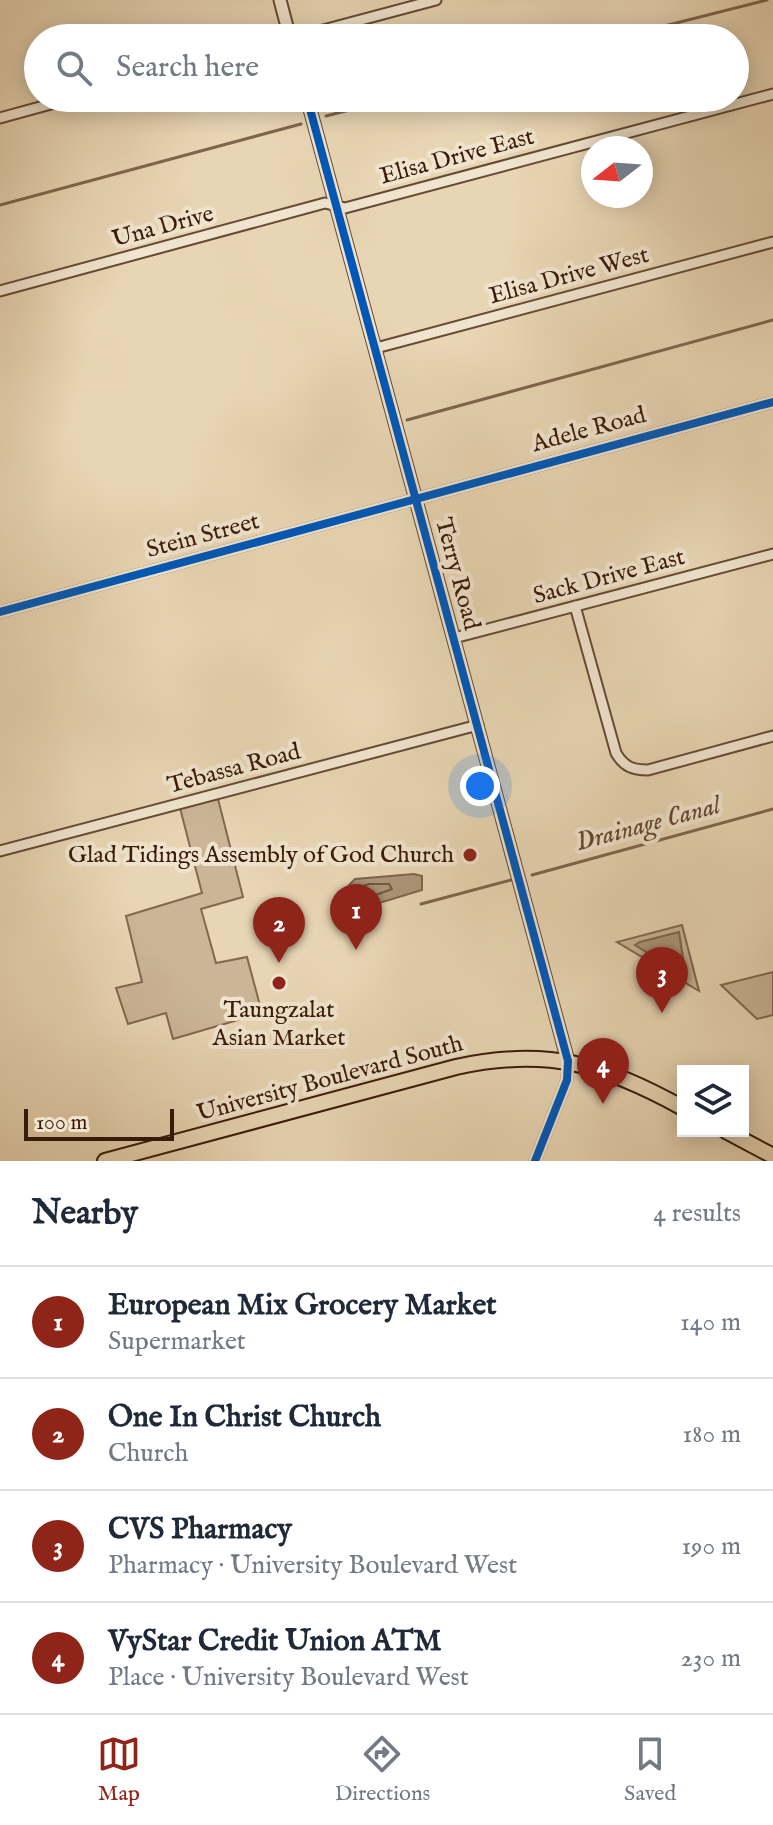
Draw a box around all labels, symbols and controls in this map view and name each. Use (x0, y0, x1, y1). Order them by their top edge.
search box (24, 24, 749, 112)
icon: search (52, 46, 96, 90)
text: Search here (116, 49, 259, 87)
street label: Elisa Drive East (376, 122, 538, 192)
north arrow (581, 136, 653, 208)
street label: Una Drive (109, 199, 217, 255)
street label: Elisa Drive West (486, 240, 652, 312)
street label: Adele Road (528, 400, 650, 460)
street label: Stein Street (143, 506, 263, 566)
street label: Terry Road (427, 514, 487, 634)
street label: Sack Drive East (530, 542, 688, 612)
street label: Tebassa Road (164, 736, 304, 802)
your location (460, 766, 500, 806)
water label: Drainage Canal (572, 788, 726, 860)
place label: Glad Tidings Assembly of God Church (68, 840, 454, 871)
marker: Glad Tidings Assembly of God Church (461, 846, 479, 864)
pin: 1 (330, 884, 382, 950)
pin: 2 (253, 897, 305, 963)
pin: 3 (636, 947, 688, 1013)
marker: Taungzalat Asian Market (270, 974, 288, 992)
place label: Taungzalat Asian Market (211, 995, 346, 1054)
street label: University Boulevard South (194, 1028, 467, 1129)
pin: 4 (577, 1038, 629, 1104)
map controls (677, 1065, 749, 1137)
button: layers (677, 1065, 749, 1137)
scale bar (24, 1105, 174, 1141)
text: 100 m (36, 1109, 88, 1137)
text: Nearby (32, 1192, 138, 1235)
text: 4 results (653, 1197, 741, 1230)
text: European Mix Grocery Market (108, 1287, 496, 1325)
text: 1 (53, 1306, 63, 1339)
text: 140 m (680, 1306, 741, 1339)
text: Supermarket (108, 1325, 246, 1358)
text: One In Christ Church (108, 1399, 381, 1437)
text: 2 (52, 1418, 64, 1451)
text: 180 m (683, 1418, 741, 1451)
text: Church (108, 1437, 188, 1470)
text: CVS Pharmacy (108, 1511, 292, 1549)
text: 3 (53, 1530, 63, 1563)
text: 190 m (681, 1530, 741, 1563)
text: Pharmacy · University Boulevard West (108, 1549, 517, 1582)
text: VyStar Credit Union ATM (108, 1623, 442, 1661)
text: 4 (52, 1642, 64, 1675)
text: 230 m (681, 1642, 741, 1675)
text: Place · University Boulevard West (108, 1661, 469, 1694)
tab: Map (97, 1732, 141, 1808)
tab: Directions (335, 1732, 430, 1808)
tab: Saved (624, 1732, 676, 1808)

